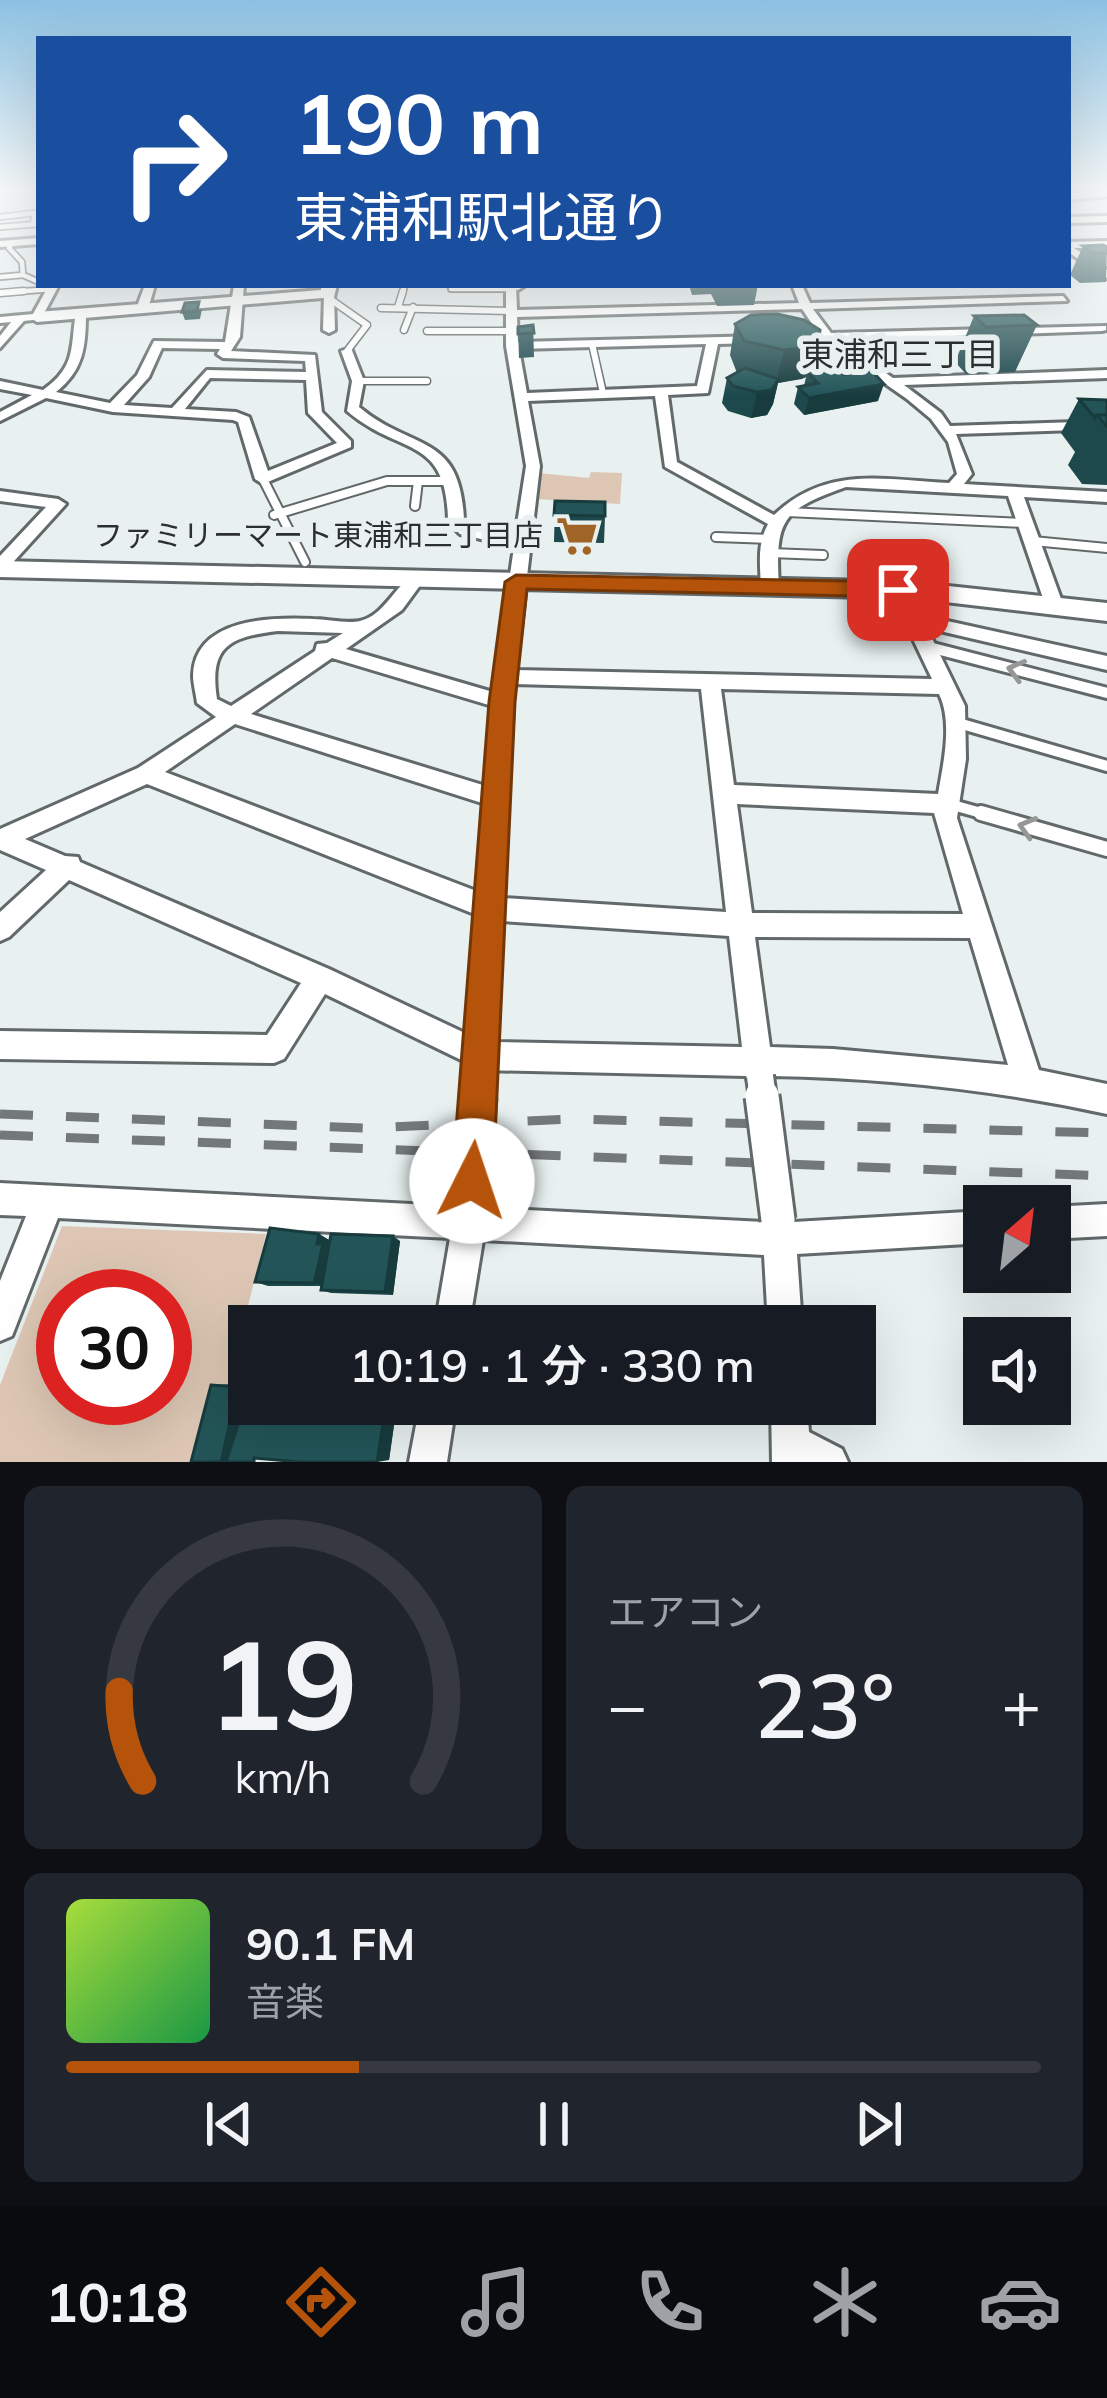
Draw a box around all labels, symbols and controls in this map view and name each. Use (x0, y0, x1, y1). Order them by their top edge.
text: 190 m (294, 70, 544, 175)
icon: right (96, 84, 252, 240)
text: 東浦和駅北通り (294, 183, 672, 251)
district label: 東浦和三丁目 (801, 333, 999, 374)
supermarket icon: ファミリーマート東浦和三丁目店 (554, 513, 600, 559)
place label: ファミリーマート東浦和三丁目店 (93, 516, 543, 554)
pin (847, 539, 949, 641)
icon: arrive (865, 557, 931, 623)
one-way arrow (1007, 659, 1027, 684)
one-way arrow (1017, 816, 1038, 841)
position arrow (409, 1118, 535, 1244)
north arrow (963, 1185, 1071, 1293)
map controls (963, 1185, 1071, 1425)
speed limit sign: 30 (36, 1269, 192, 1425)
button: sound (963, 1317, 1071, 1425)
text: 10:19 · 1 分 · 330 m (349, 1337, 755, 1393)
text: エアコン (608, 1587, 764, 1636)
text: 19 (208, 1605, 358, 1761)
text: 23° (753, 1648, 895, 1761)
text: − (608, 1663, 647, 1746)
text: + (1001, 1663, 1041, 1746)
text: km/h (234, 1749, 331, 1803)
text: 90.1 FM (246, 1915, 415, 1971)
text: 音楽 (246, 1977, 324, 2026)
icon: previous (196, 2091, 262, 2157)
icon: pause (521, 2091, 587, 2157)
icon: next (846, 2091, 912, 2157)
icon: directions (279, 2260, 363, 2344)
icon: music (454, 2260, 538, 2344)
icon: phone (628, 2260, 712, 2344)
icon: climate (803, 2260, 887, 2344)
icon: car (978, 2260, 1062, 2344)
text: 10:18 (45, 2268, 188, 2336)

